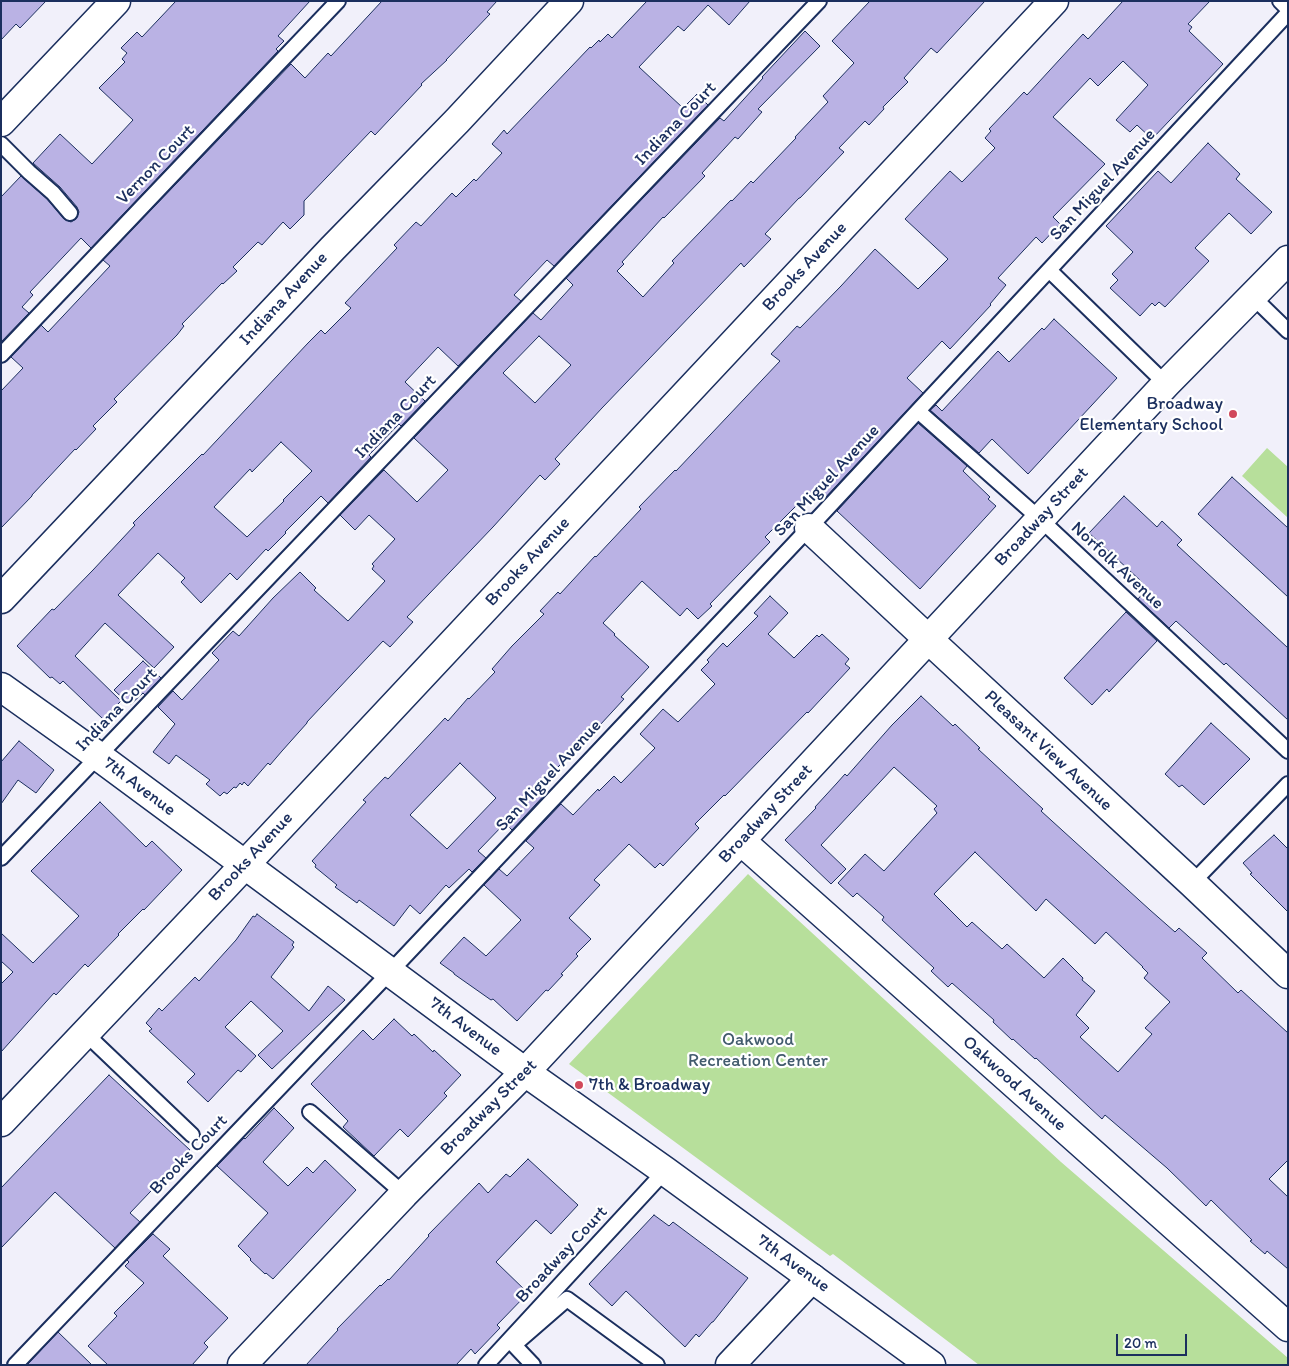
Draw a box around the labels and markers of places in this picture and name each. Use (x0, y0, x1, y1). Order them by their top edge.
place label: Broadway Elementary School (1079, 393, 1223, 436)
marker: Broadway Elementary School (1227, 408, 1239, 420)
place label: 7th & Broadway (589, 1074, 710, 1096)
marker: 7th & Broadway (573, 1079, 585, 1091)

